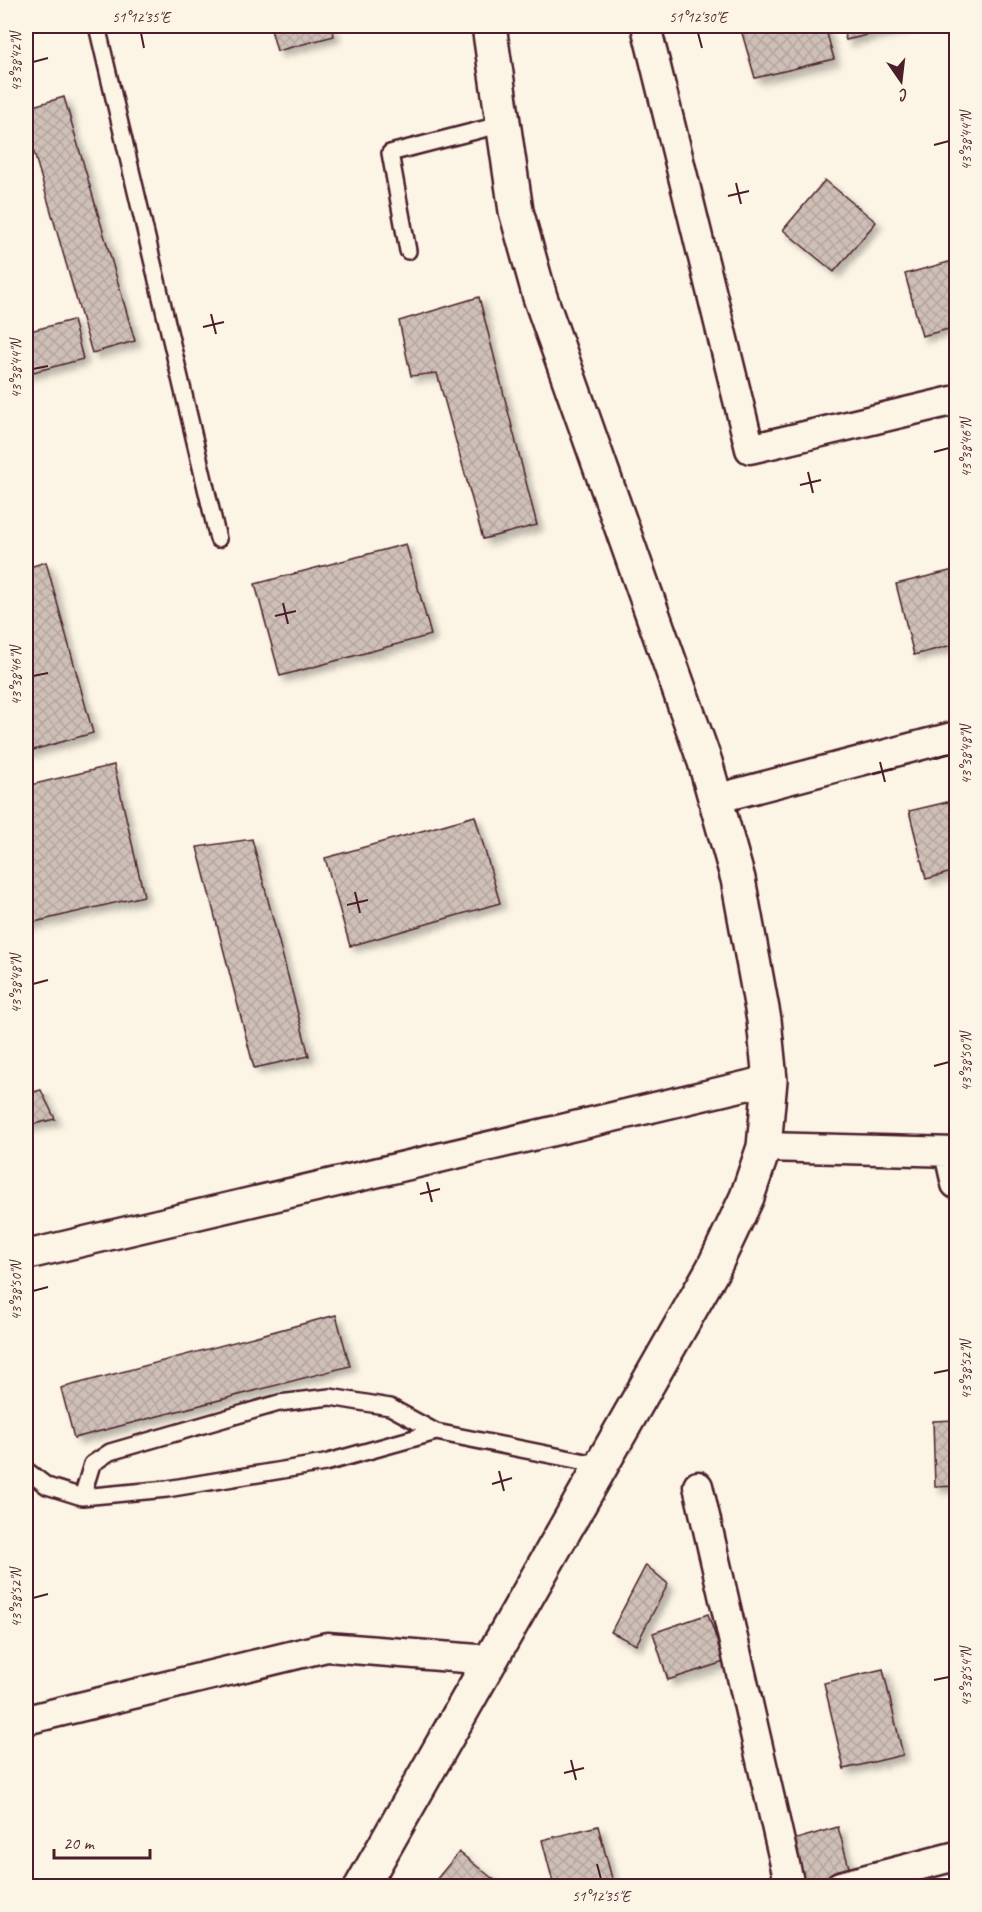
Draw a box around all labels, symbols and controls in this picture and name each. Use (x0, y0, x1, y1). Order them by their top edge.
text: 51°12'35"E (112, 8, 172, 27)
text: 51°12'30"E (669, 8, 729, 27)
text: 43°38'42"N (7, 29, 26, 92)
north arrow (871, 51, 931, 111)
text: С (896, 84, 911, 106)
text: 43°38'44"N (957, 108, 976, 171)
text: 43°38'44"N (7, 336, 26, 399)
text: 43°38'46"N (957, 415, 976, 478)
text: 43°38'46"N (7, 643, 26, 706)
text: 43°38'48"N (957, 722, 976, 785)
text: 43°38'48"N (7, 951, 26, 1014)
text: 43°38'50"N (957, 1029, 976, 1092)
text: 43°38'50"N (7, 1258, 26, 1321)
text: 43°38'52"N (957, 1337, 976, 1400)
text: 43°38'52"N (7, 1565, 26, 1628)
text: 43°38'54"N (957, 1644, 976, 1707)
scale bar (54, 1822, 150, 1860)
text: 20 m (63, 1832, 96, 1854)
text: 51°12'35"E (572, 1887, 632, 1906)

